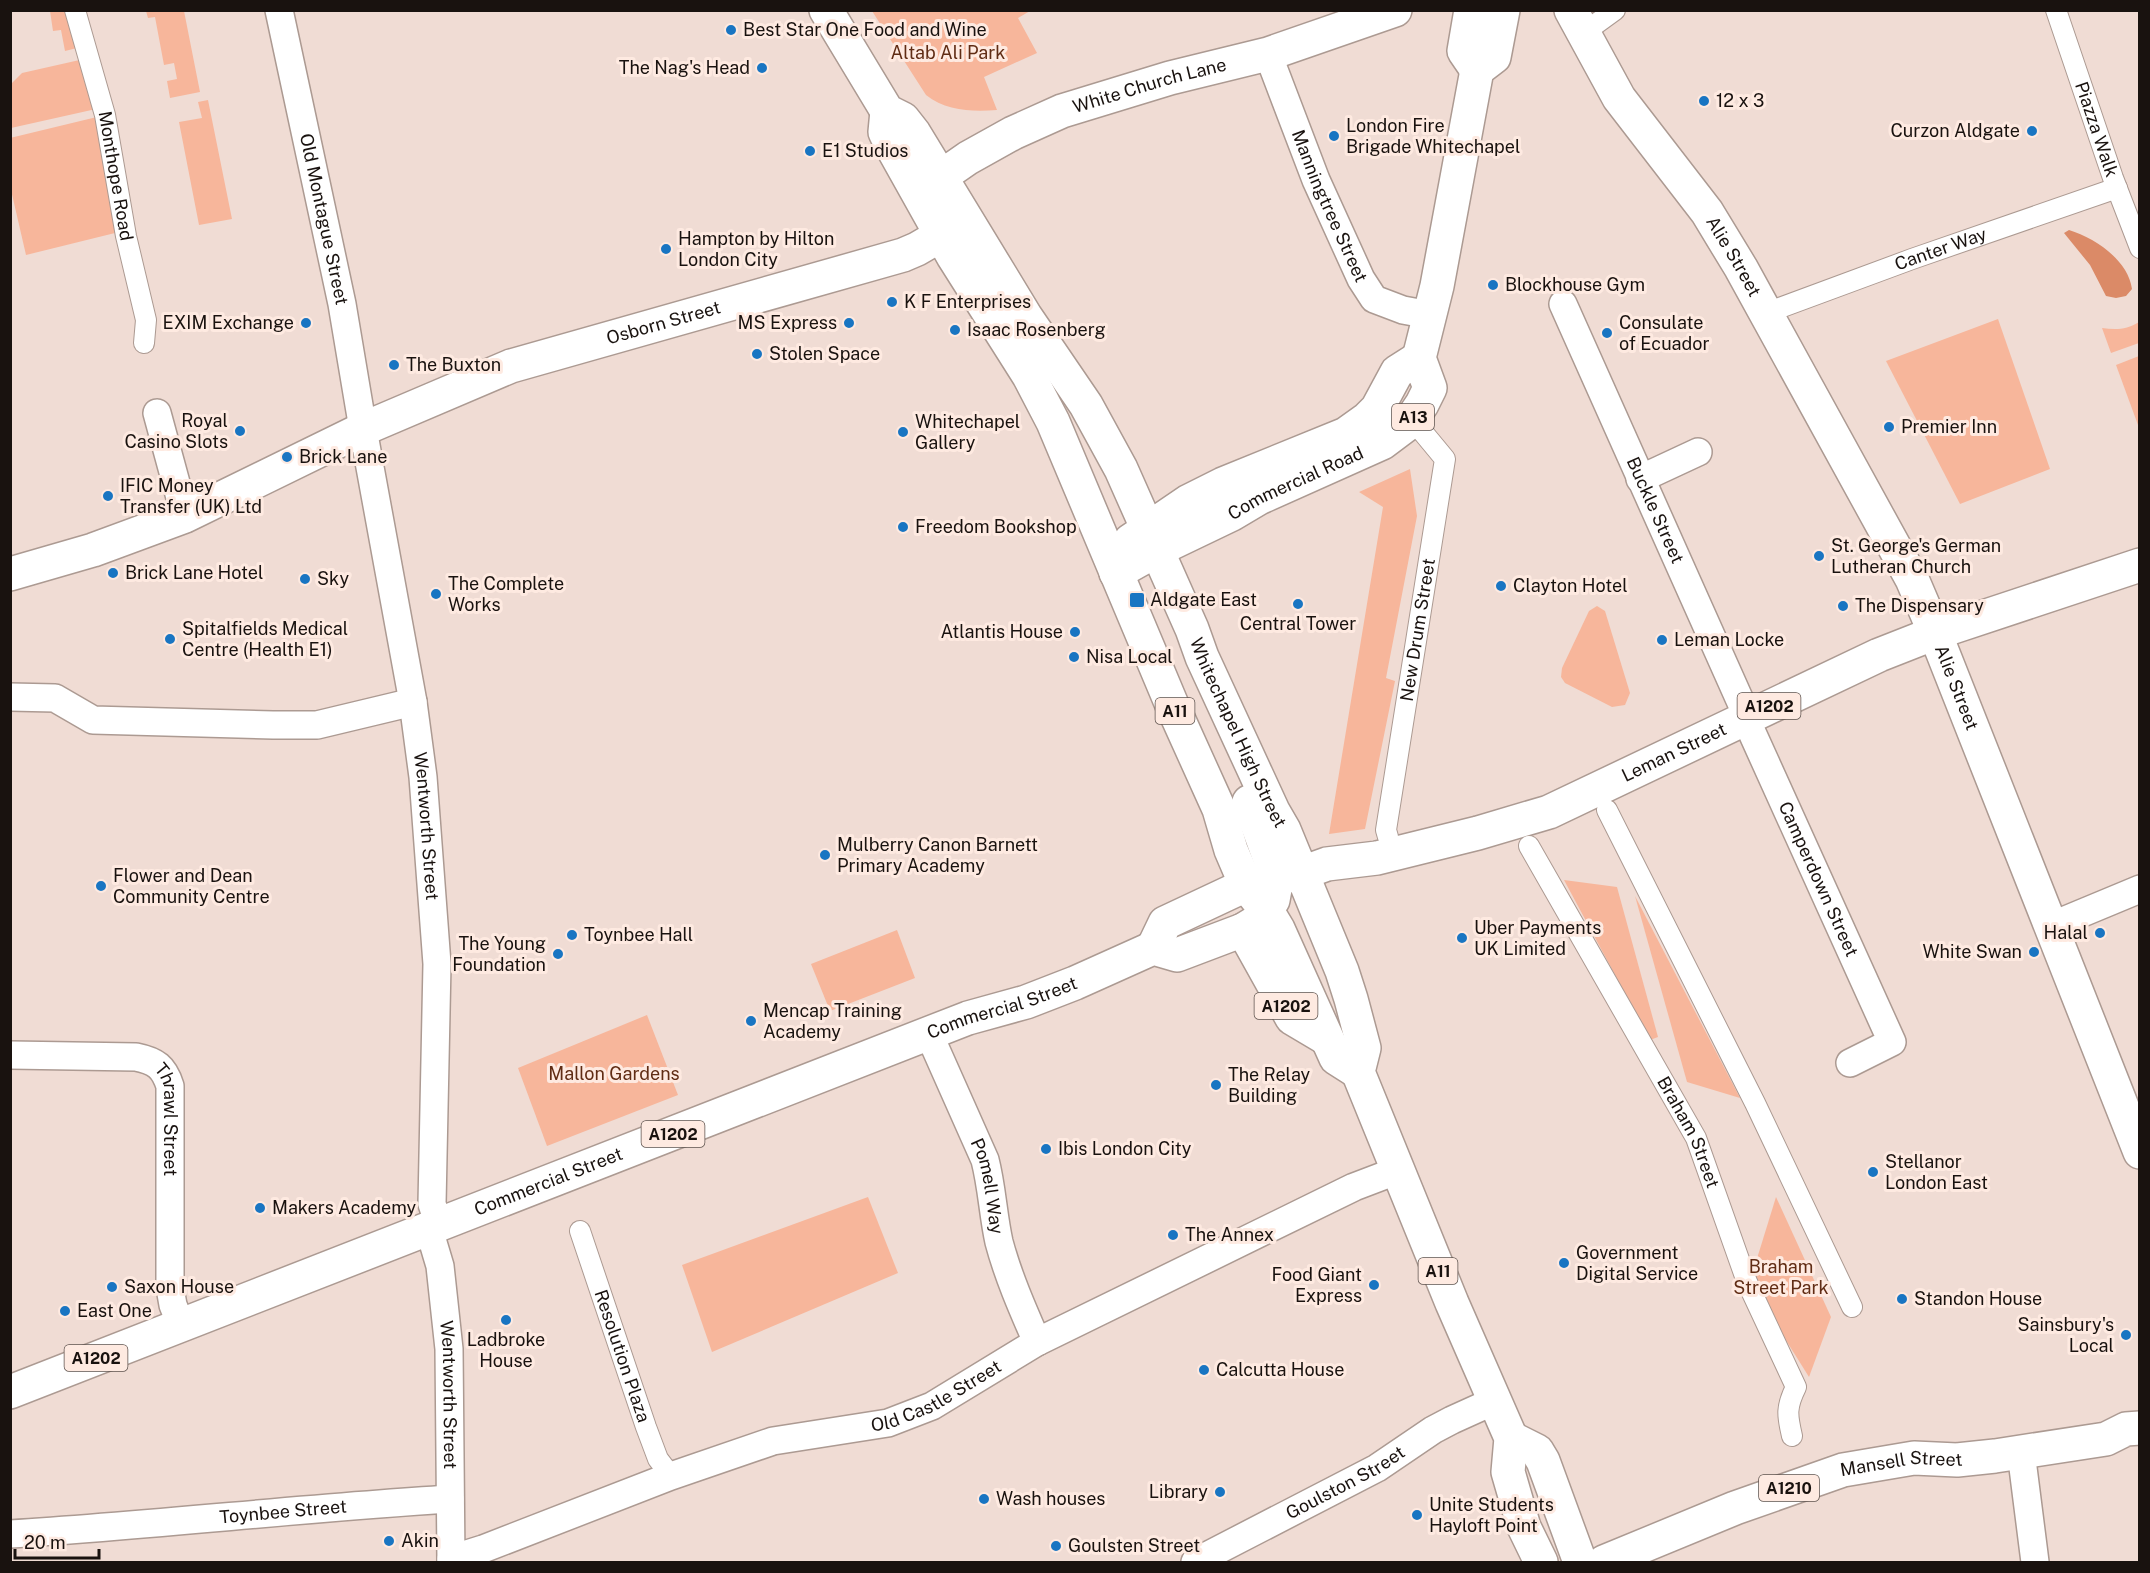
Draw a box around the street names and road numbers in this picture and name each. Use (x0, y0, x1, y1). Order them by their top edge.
street label: White Church Lane (1070, 54, 1228, 117)
street label: Piazza Walk (2071, 79, 2123, 180)
street label: Monthope Road (94, 109, 138, 242)
street label: Manningtree Street (1288, 127, 1372, 285)
street label: Old Montague Street (296, 132, 353, 307)
street label: Alie Street (1702, 212, 1766, 300)
street label: Canter Way (1892, 223, 1990, 274)
street label: Osborn Street (604, 296, 723, 348)
road number: A13 (1392, 404, 1434, 430)
street label: Commercial Road (1224, 442, 1366, 524)
street label: Buckle Street (1623, 454, 1689, 567)
street label: New Drum Street (1396, 557, 1439, 703)
street label: Whitechapel High Street (1186, 635, 1291, 831)
street label: Alie Street (1931, 642, 1983, 733)
road number: A1202 (1738, 693, 1800, 719)
road number: A11 (1156, 698, 1194, 724)
street label: Leman Street (1618, 718, 1729, 786)
street label: Wentworth Street (410, 751, 443, 901)
street label: Camperdown Street (1775, 798, 1863, 960)
street label: Commercial Street (924, 972, 1080, 1043)
road number: A1202 (1254, 993, 1318, 1019)
street label: Thrawl Street (151, 1058, 181, 1176)
street label: Braham Street (1653, 1072, 1724, 1191)
road number: A1202 (642, 1121, 704, 1147)
street label: Pomell Way (967, 1135, 1008, 1236)
street label: Commercial Street (471, 1143, 625, 1220)
road number: A11 (1418, 1258, 1458, 1284)
street label: Resolution Plaza (590, 1287, 655, 1425)
street label: Wentworth Street (436, 1319, 461, 1469)
road number: A1202 (64, 1345, 128, 1371)
street label: Old Castle Street (869, 1355, 1005, 1436)
street label: Goulston Street (1282, 1441, 1409, 1523)
street label: Mansell Street (1838, 1447, 1963, 1480)
road number: A1210 (1759, 1475, 1819, 1501)
street label: Toynbee Street (219, 1495, 347, 1527)

